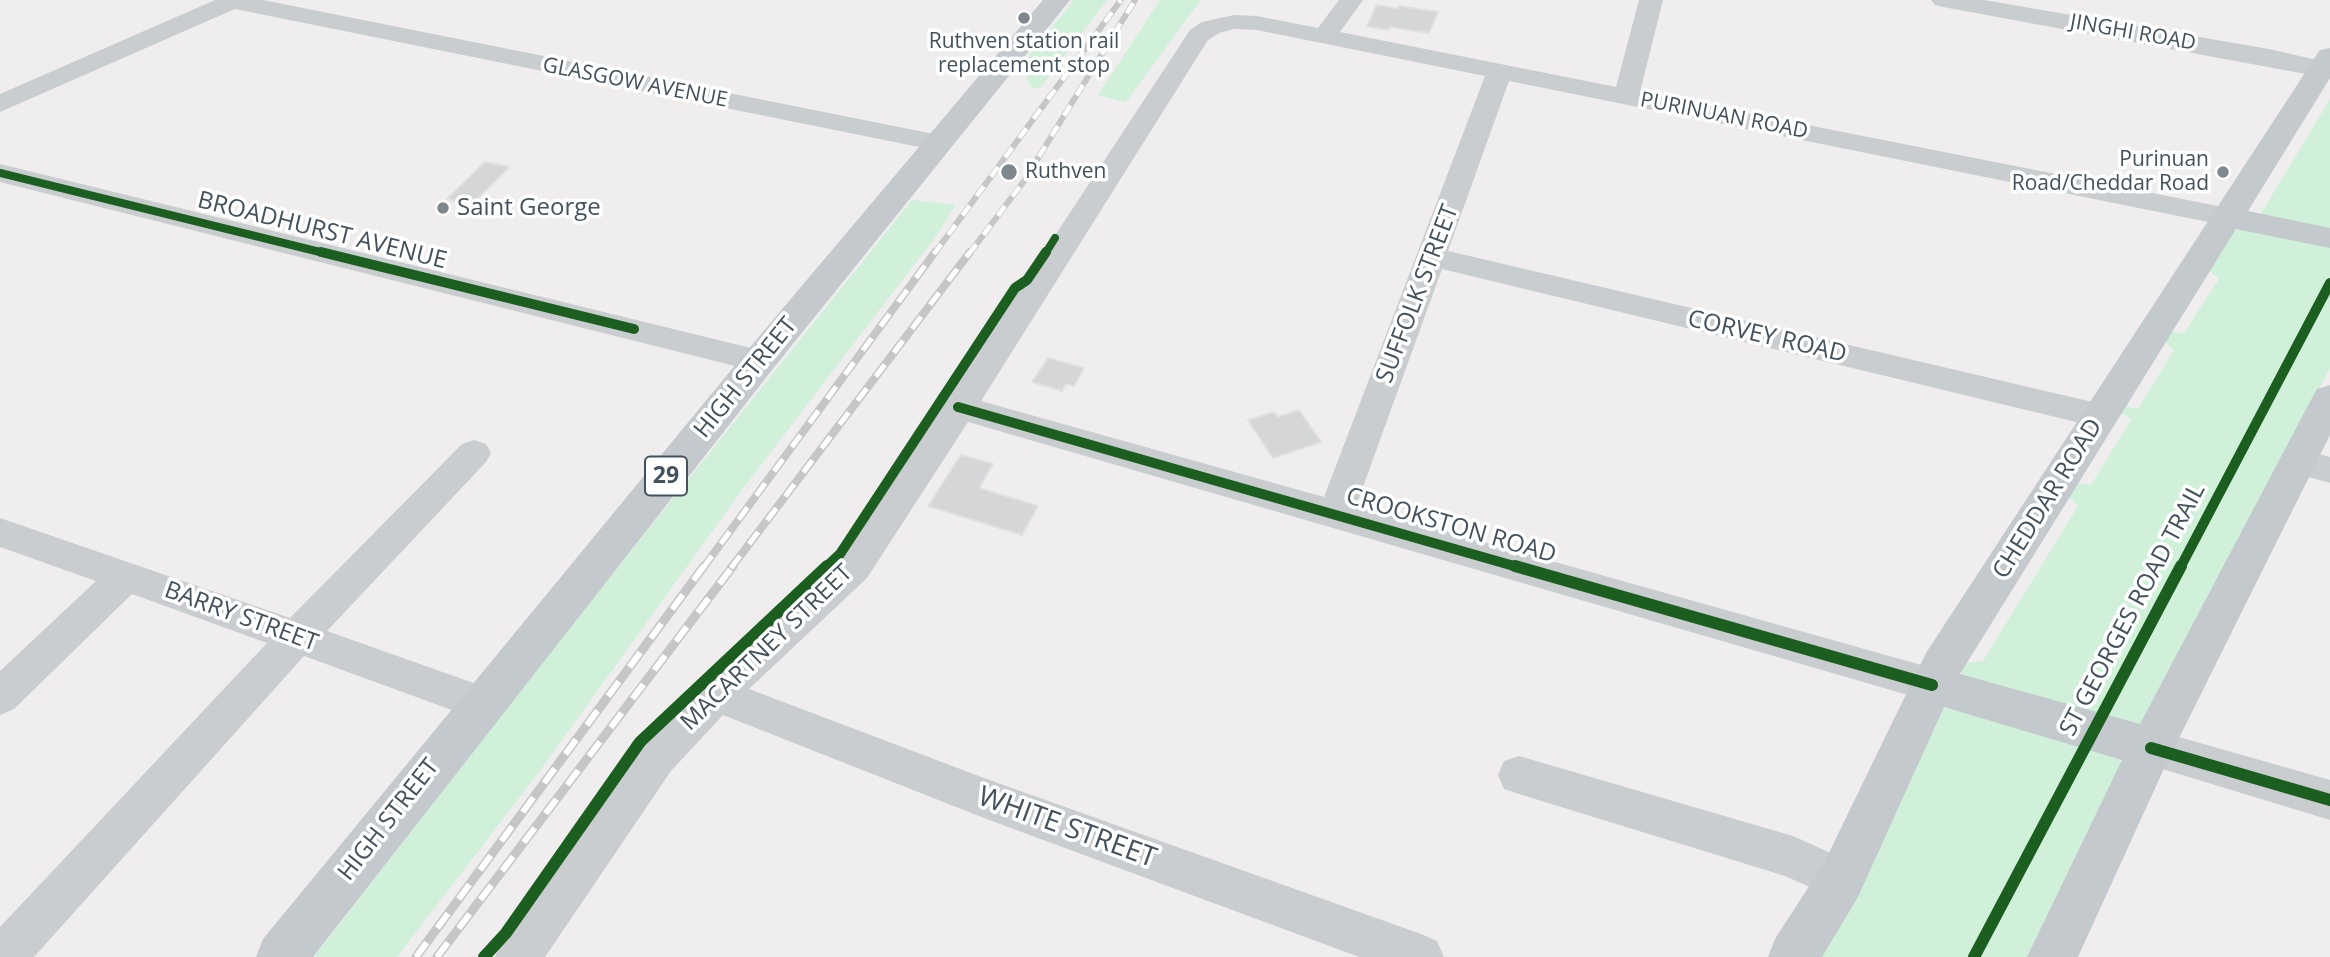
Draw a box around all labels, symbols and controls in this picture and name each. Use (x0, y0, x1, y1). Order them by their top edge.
marker: Ruthven station rail replacement stop (1016, 10, 1032, 26)
street label: JINGHI ROAD (2068, 10, 2198, 56)
place label: Ruthven station rail replacement stop (929, 29, 1119, 79)
street label: GLASGOW AVENUE (540, 53, 730, 113)
street label: PURINUAN ROAD (1638, 87, 1810, 145)
place label: Purinuan Road/Cheddar Road (2012, 147, 2209, 197)
place label: Ruthven (1025, 159, 1106, 185)
marker: Ruthven (999, 162, 1019, 182)
marker: Purinuan Road/Cheddar Road (2215, 164, 2231, 180)
street label: BROADHURST AVENUE (194, 186, 450, 276)
place label: Saint George (457, 194, 601, 222)
marker: Saint George (435, 200, 451, 216)
street label: SUFFOLK STREET (1371, 201, 1465, 387)
street label: CORVEY ROAD (1685, 305, 1849, 369)
street label: HIGH STREET (689, 312, 803, 444)
street label: CHEDDAR ROAD (1987, 414, 2109, 584)
road number: 29 (645, 456, 687, 496)
street label: ST GEORGES ROAD TRAIL (2054, 479, 2212, 741)
street label: CROOKSTON ROAD (1343, 482, 1559, 570)
street label: MACARTNEY STREET (675, 559, 859, 737)
street label: BARRY STREET (160, 576, 322, 658)
street label: HIGH STREET (332, 753, 446, 887)
street label: WHITE STREET (973, 780, 1161, 876)

